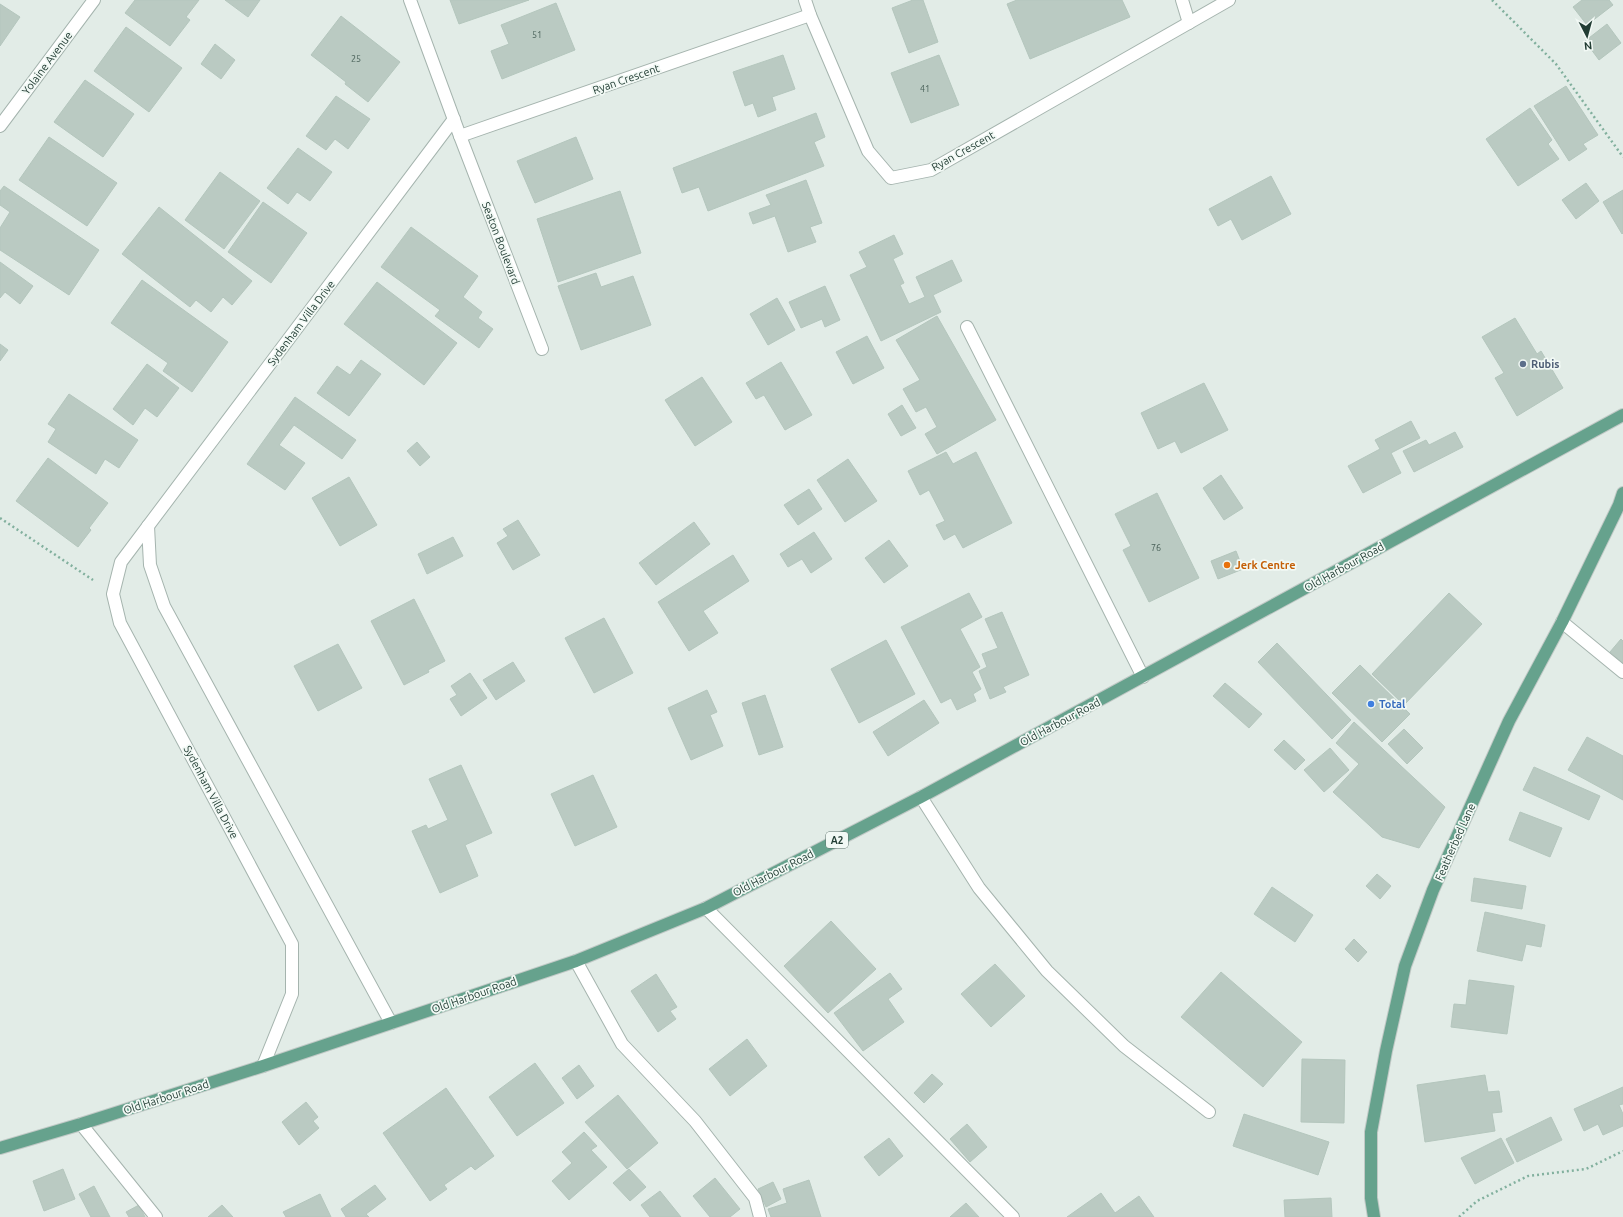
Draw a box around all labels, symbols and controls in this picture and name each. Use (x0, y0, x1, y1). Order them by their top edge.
north arrow (1567, 16, 1607, 56)
street label: Yolaine Avenue (19, 29, 75, 97)
house number: 51 (532, 30, 542, 40)
text: N (1583, 40, 1593, 52)
house number: 25 (351, 54, 361, 64)
street label: Ryan Crescent (591, 62, 662, 96)
house number: 41 (920, 84, 930, 94)
street label: Ryan Crescent (929, 128, 997, 173)
street label: Seaton Boulevard (480, 200, 522, 286)
street label: Sydenham Villa Drive (265, 278, 337, 368)
place label: Rubis (1531, 358, 1559, 370)
marker: Rubis (1518, 359, 1528, 369)
street label: Old Harbour Road (1302, 540, 1386, 594)
house number: 76 (1151, 543, 1161, 553)
place label: Jerk Centre (1235, 559, 1296, 571)
marker: Jerk Centre (1222, 560, 1232, 570)
street label: Old Harbour Road (1018, 696, 1102, 748)
place label: Total (1379, 698, 1406, 710)
marker: Total (1366, 699, 1376, 709)
street label: Sydenham Villa Drive (181, 743, 241, 841)
street label: Featherbed Lane (1433, 801, 1477, 883)
road number: A2 (826, 832, 848, 848)
street label: Old Harbour Road (731, 847, 815, 899)
street label: Old Harbour Road (430, 975, 518, 1015)
street label: Old Harbour Road (122, 1078, 210, 1116)

